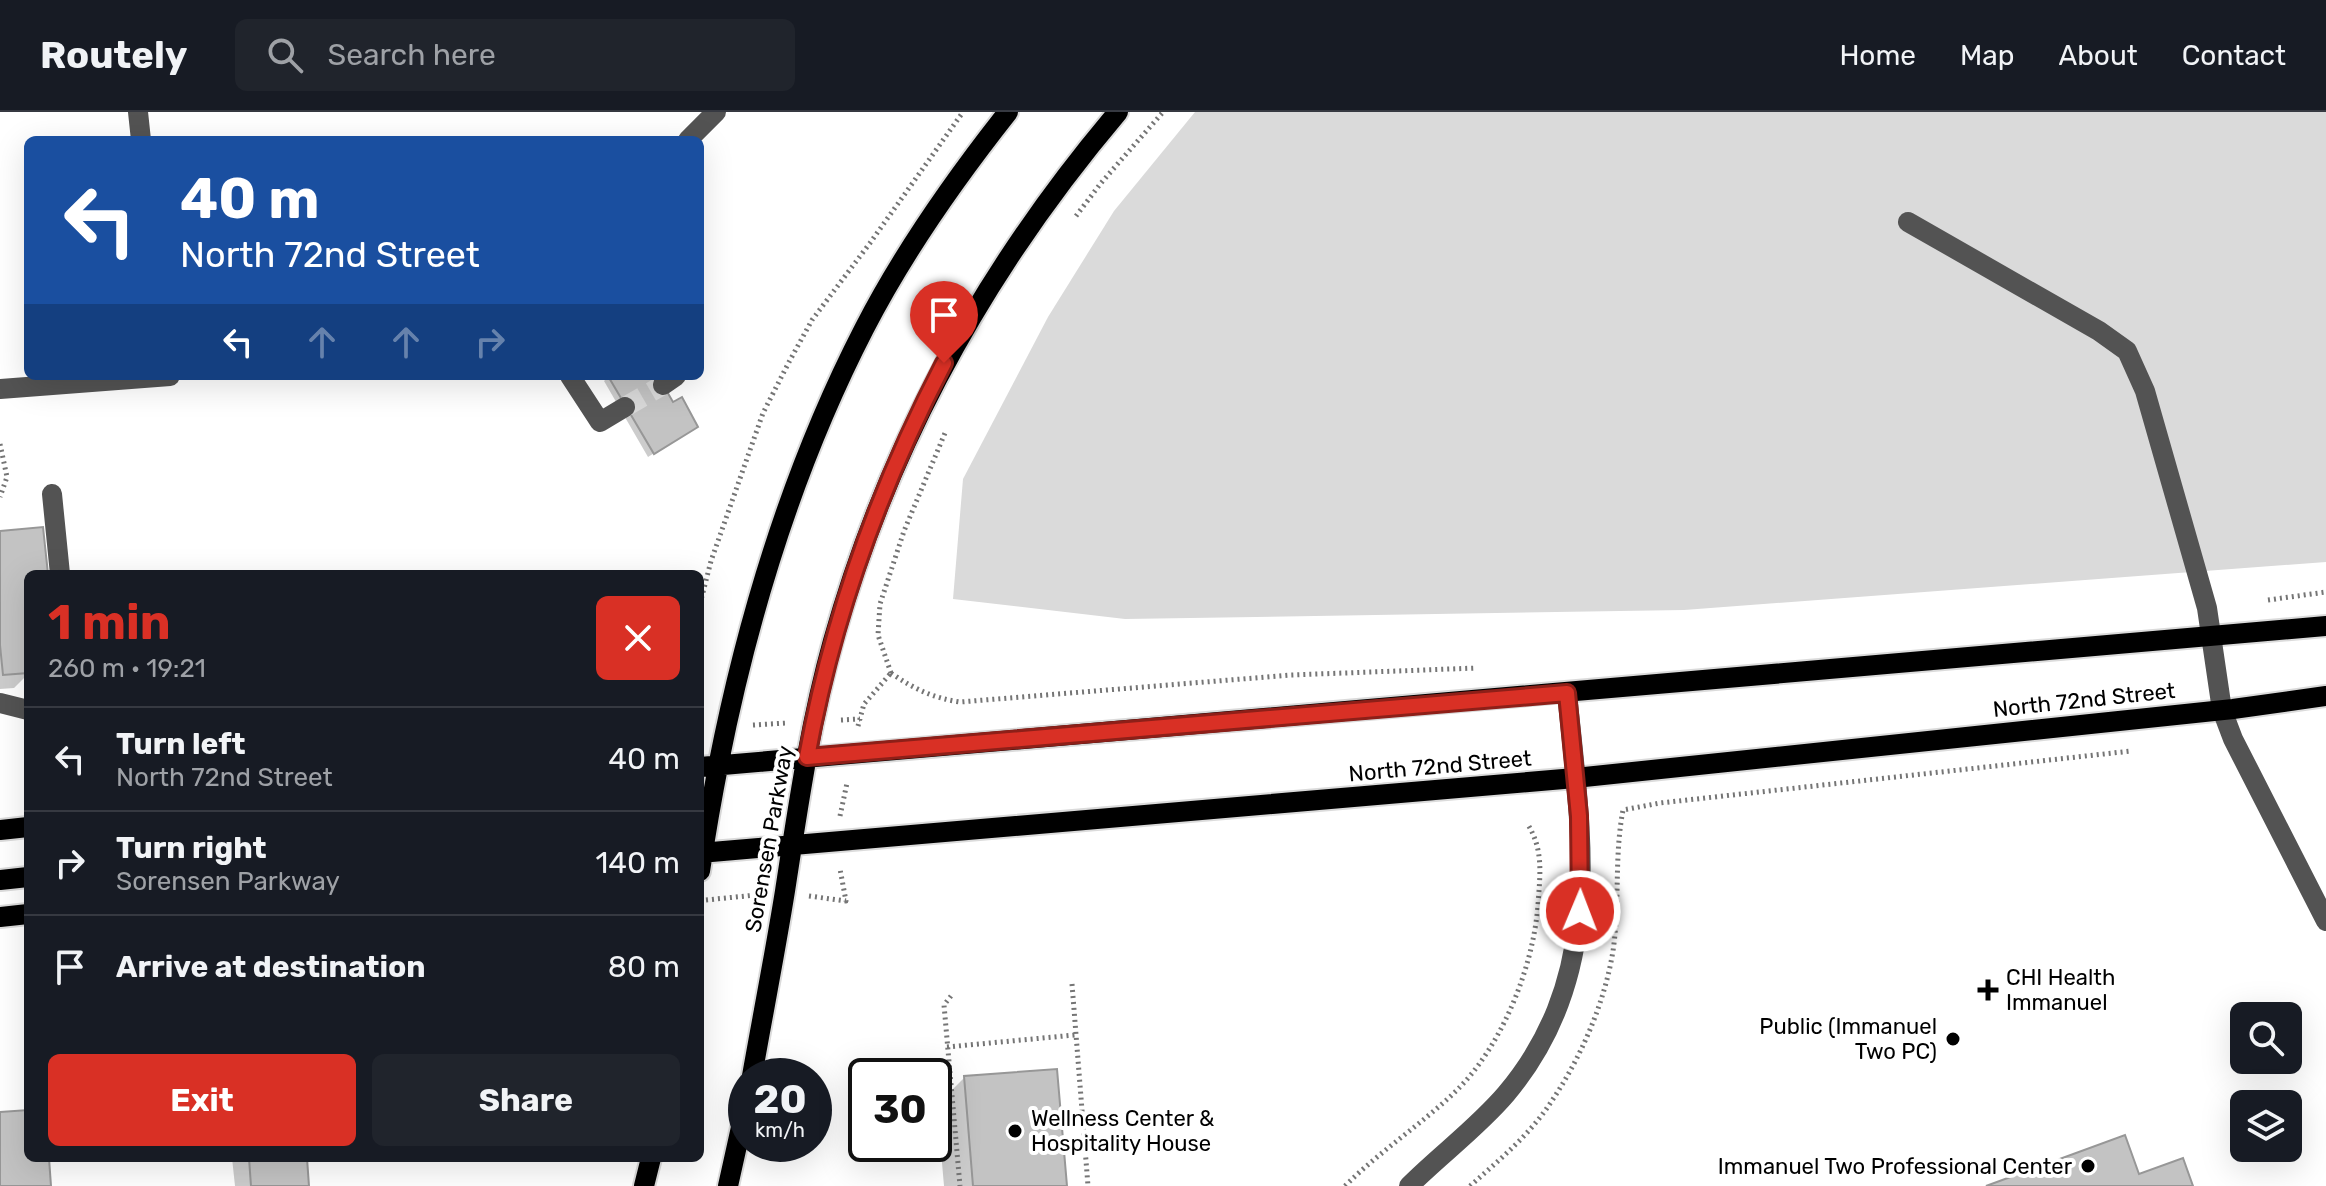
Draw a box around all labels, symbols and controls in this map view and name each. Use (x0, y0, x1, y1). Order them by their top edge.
search box (235, 19, 795, 91)
text: Routely (40, 32, 187, 78)
icon: search (263, 33, 307, 77)
text: Search here (327, 37, 496, 73)
text: Home (1839, 39, 1916, 72)
text: Map (1960, 39, 2014, 72)
text: About (2058, 39, 2138, 72)
text: Contact (2182, 39, 2286, 72)
text: 40 m (180, 166, 320, 232)
icon: left (48, 168, 152, 272)
text: North 72nd Street (180, 233, 480, 276)
pin (910, 281, 978, 363)
icon: arrive (922, 293, 966, 337)
icon: left (216, 320, 260, 364)
icon: ahead (300, 320, 344, 364)
icon: ahead (384, 320, 428, 364)
icon: right (468, 320, 512, 364)
text: 1 min (48, 594, 171, 651)
button: close (596, 596, 680, 680)
text: 260 m · 19:21 (48, 653, 206, 684)
street label: North 72nd Street (1991, 677, 2177, 723)
text: Turn left (116, 726, 246, 762)
icon: left (48, 737, 92, 781)
text: 40 m (608, 741, 680, 777)
street label: Sorensen Parkway (739, 743, 799, 935)
street label: North 72nd Street (1348, 745, 1533, 787)
text: North 72nd Street (116, 762, 333, 793)
text: Turn right (116, 830, 267, 866)
icon: right (48, 841, 92, 885)
text: 140 m (595, 845, 680, 881)
text: Sorensen Parkway (116, 866, 340, 897)
position arrow (1538, 869, 1622, 953)
icon: arrive (48, 945, 92, 989)
text: Arrive at destination (116, 949, 426, 985)
text: 80 m (608, 949, 680, 985)
place label: CHI Health Immanuel (2006, 964, 2115, 1016)
marker: CHI Health Immanuel (1977, 979, 1999, 1001)
map controls (2230, 1002, 2302, 1162)
button: search (2230, 1002, 2302, 1074)
place label: Public (Immanuel Two PC) (1759, 1013, 1937, 1065)
marker: Public (Immanuel Two PC) (1944, 1030, 1962, 1048)
button: Exit (48, 1054, 356, 1146)
button: Share (372, 1054, 680, 1146)
speed limit sign: 30 (848, 1058, 952, 1162)
text: 20 (753, 1076, 807, 1123)
button: layers (2230, 1090, 2302, 1162)
place label: Wellness Center & Hospitality House (1031, 1105, 1214, 1157)
text: km/h (755, 1118, 805, 1142)
marker: Wellness Center & Hospitality House (1006, 1122, 1024, 1140)
place label: Immanuel Two Professional Center (1718, 1153, 2073, 1180)
marker: Immanuel Two Professional Center (2079, 1157, 2097, 1175)

